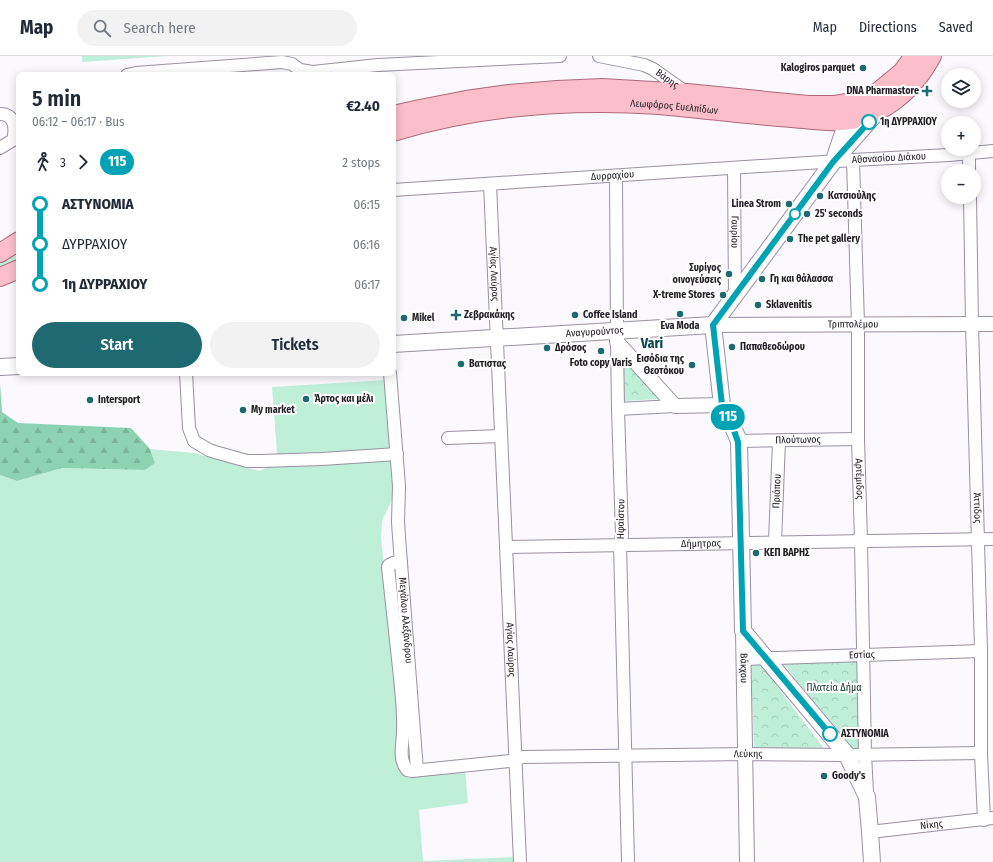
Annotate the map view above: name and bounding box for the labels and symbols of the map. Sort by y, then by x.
place label: Kalogiros parquet [781,62,855,74]
marker: Kalogiros parquet [858,63,868,73]
street label: Βάρης [653,67,682,92]
place label: DNA Pharmastore [846,85,919,97]
marker: DNA Pharmastore [922,86,932,96]
street label: Λεωφόρος Ευελπίδων [630,98,719,117]
marker: 1η ΔΥΡΡΑΧΙΟΥ [861,114,877,130]
place label: 1η ΔΥΡΡΑΧΙΟΥ [880,116,938,128]
street label: Αθανασίου Διάκου [852,150,926,166]
street label: Δυρραχίου [590,168,635,183]
place label: Κατσιούλης [828,189,877,202]
marker: Κατσιούλης [815,191,825,201]
place label: Linea Strom [731,198,781,210]
marker: Linea Strom [784,199,794,209]
unlabelled marker [789,208,801,220]
place label: 25' seconds [814,208,863,220]
marker: 25' seconds [802,209,812,219]
street label: Γαυρίου [728,216,742,248]
place label: The pet gallery [798,233,860,245]
marker: The pet gallery [785,234,795,244]
street label: Αγίας Λαύρας [487,246,502,302]
place label: Συρίγος οινογεύσεις [673,261,722,286]
marker: Συρίγος οινογεύσεις [724,269,734,279]
place label: Γη και θάλασσα [770,272,834,285]
marker: Γη και θάλασσα [757,274,767,284]
place label: X-treme Stores [652,289,716,301]
marker: X-treme Stores [718,290,728,300]
place label: Sklavenitis [766,299,812,311]
marker: Sklavenitis [753,300,763,310]
place label: Ζεβρακάκης [464,308,515,321]
place label: Coffee Island [583,309,638,321]
marker: Eva Moda [675,309,685,319]
marker: Ζεβρακάκης [451,310,461,320]
marker: Coffee Island [570,310,580,320]
place label: Mikel [412,312,435,324]
marker: Mikel [399,313,409,323]
street label: Τριπτολέμου [828,317,878,331]
place label: Eva Moda [660,320,700,332]
street label: Αναγυρούντος [565,324,625,340]
district label: Vari [640,335,664,352]
place label: Παπαθεοδώρου [740,340,805,353]
place label: Δρόσος [554,341,587,354]
marker: Παπαθεοδώρου [727,342,737,352]
marker: Δρόσος [542,343,552,353]
marker: Foto copy Varis [596,346,606,356]
place label: Εισόδια της Θεοτόκου [637,352,685,377]
place label: Foto copy Varis [570,357,633,369]
place label: Βατιστας [469,358,507,370]
marker: Βατιστας [456,359,466,369]
marker: Εισόδια της Θεοτόκου [687,360,697,370]
place label: Άρτος και μέλι [314,392,374,405]
place label: Intersport [98,394,141,406]
marker: Άρτος και μέλι [301,394,311,404]
marker: Intersport [85,395,95,405]
place label: My market [251,404,295,416]
line badge: 115 [705,404,751,430]
marker: My market [238,405,248,415]
street label: Πλούτωνος [775,433,822,446]
street label: Αρτέμιδος [853,458,866,500]
street label: Πριάπου [770,473,784,509]
street label: Άττιδος [971,492,984,524]
street label: Ηφαίστου [614,499,627,539]
street label: Δήμητρας [681,537,722,550]
place label: ΚΕΠ ΒΑΡΗΣ [764,547,810,559]
marker: ΚΕΠ ΒΑΡΗΣ [751,548,761,558]
street label: Μεγάλου Αλεξάνδρου [396,577,415,664]
street label: Αγίας Λαύρας [503,622,518,678]
street label: Εστίας [849,648,876,661]
street label: Βάκχου [737,653,751,683]
park label: Πλατεία Δήμα [806,681,862,694]
marker: ΑΣΤΥΝΟΜΙΑ [822,726,838,742]
place label: ΑΣΤΥΝΟΜΙΑ [840,728,889,740]
street label: Λεύκης [734,747,763,760]
place label: Goody's [832,770,866,782]
marker: Goody's [819,771,829,781]
street label: Νίκης [920,818,944,832]

